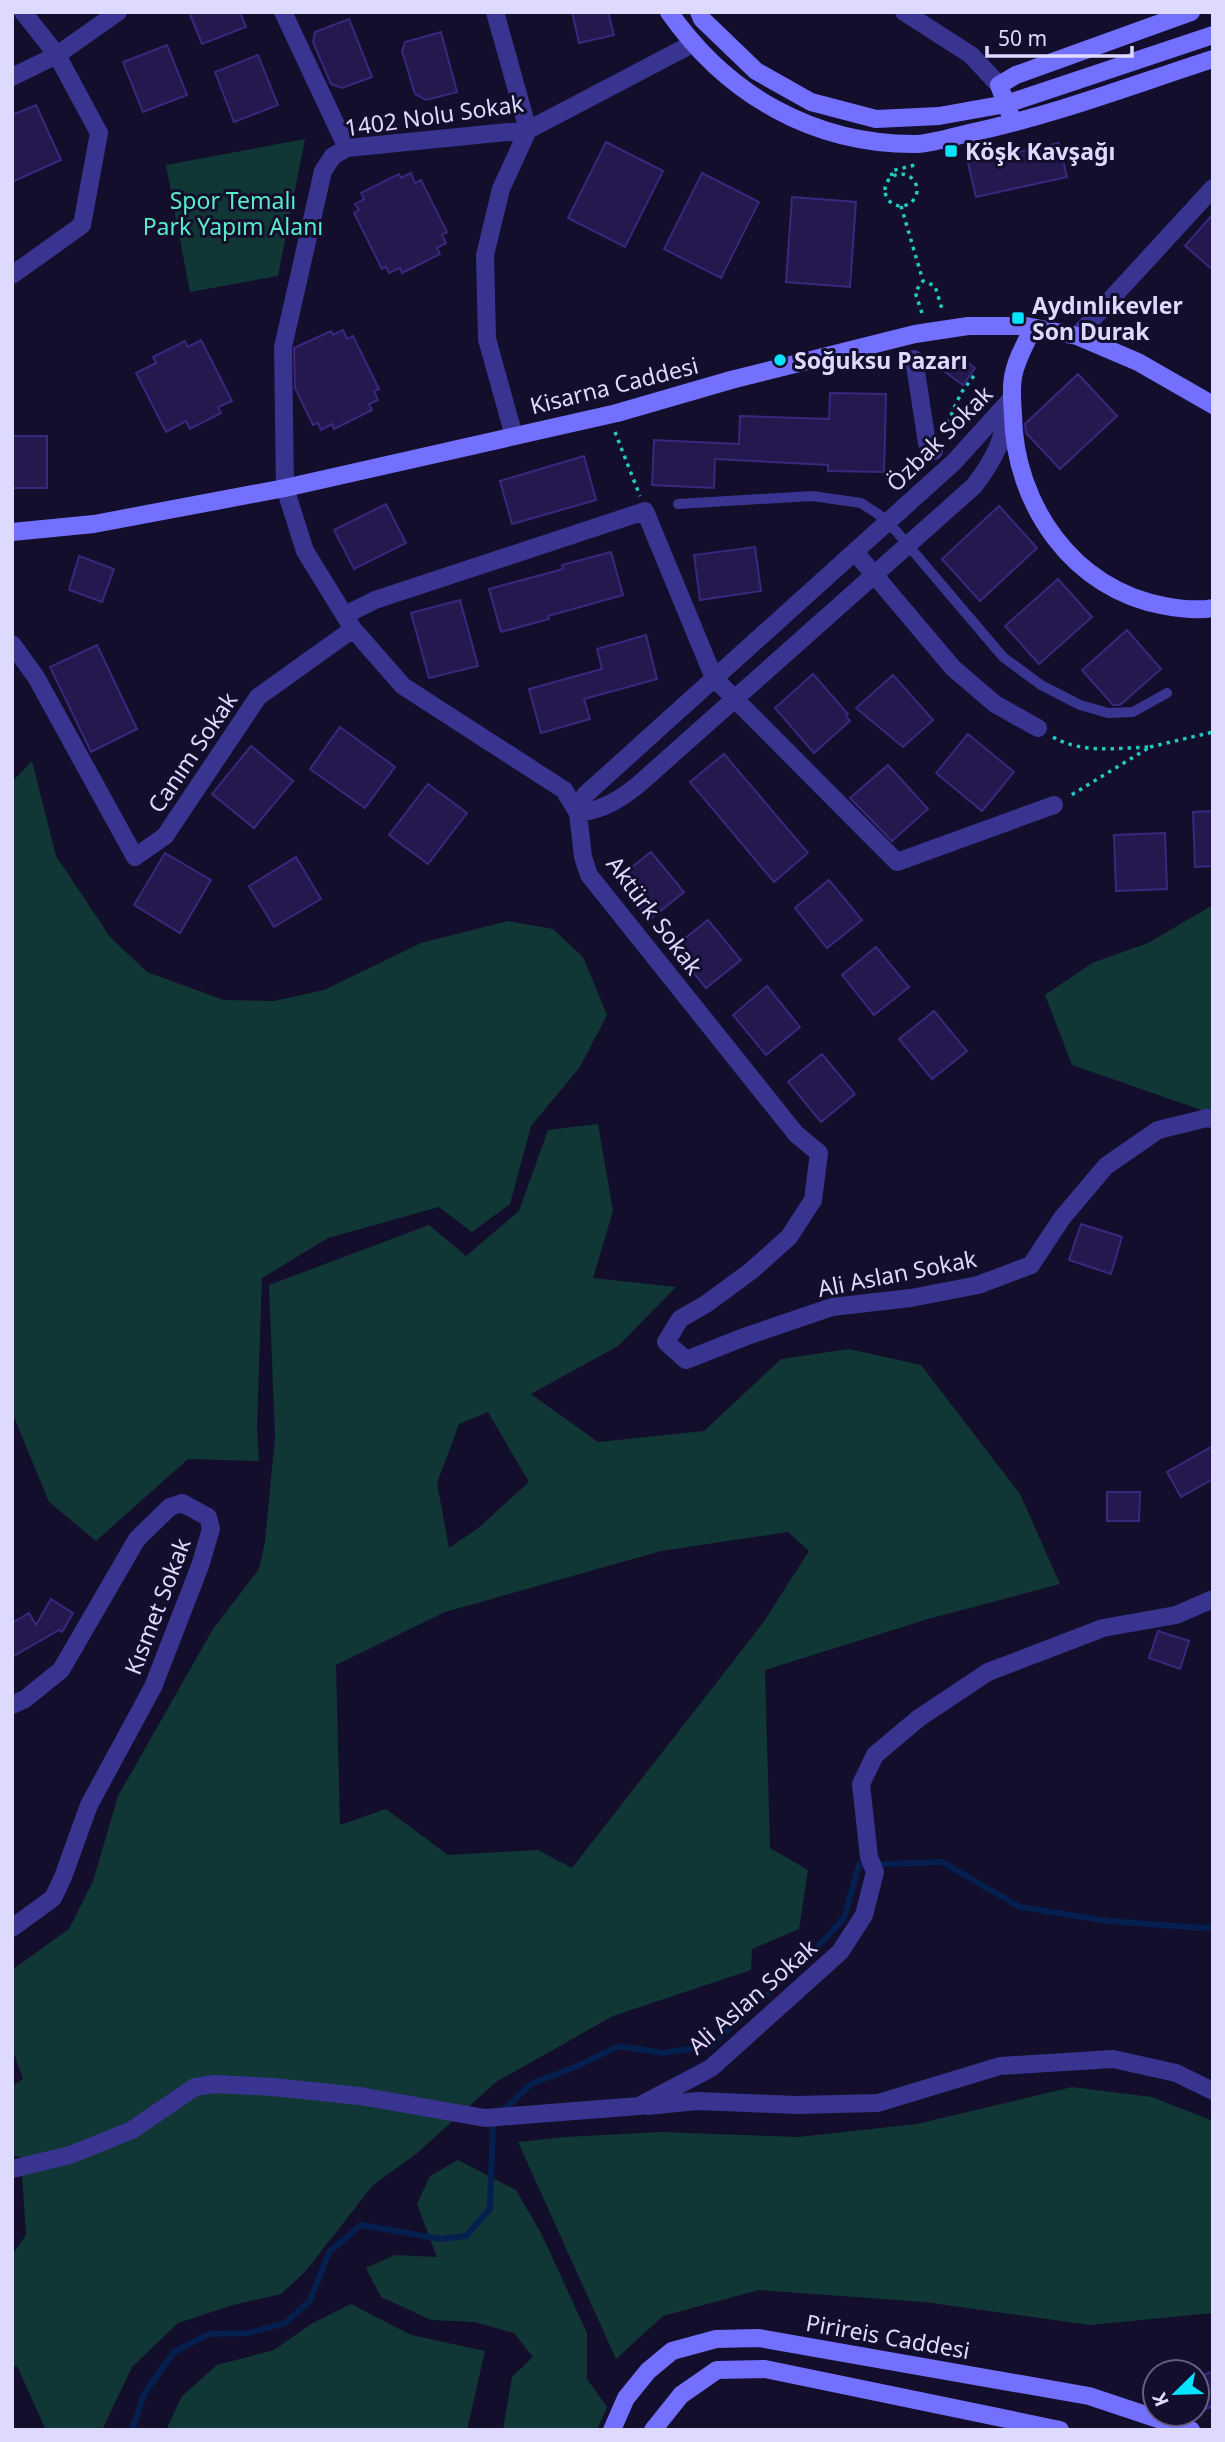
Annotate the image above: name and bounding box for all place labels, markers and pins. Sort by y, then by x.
place label: Köşk Kavşağı [965,135,1115,167]
marker: Köşk Kavşağı [943,143,959,159]
place label: Aydınlıkevler Son Durak [1032,289,1183,347]
marker: Aydınlıkevler Son Durak [1010,310,1026,326]
place label: Soğuksu Pazarı [794,344,968,376]
marker: Soğuksu Pazarı [772,352,788,368]

